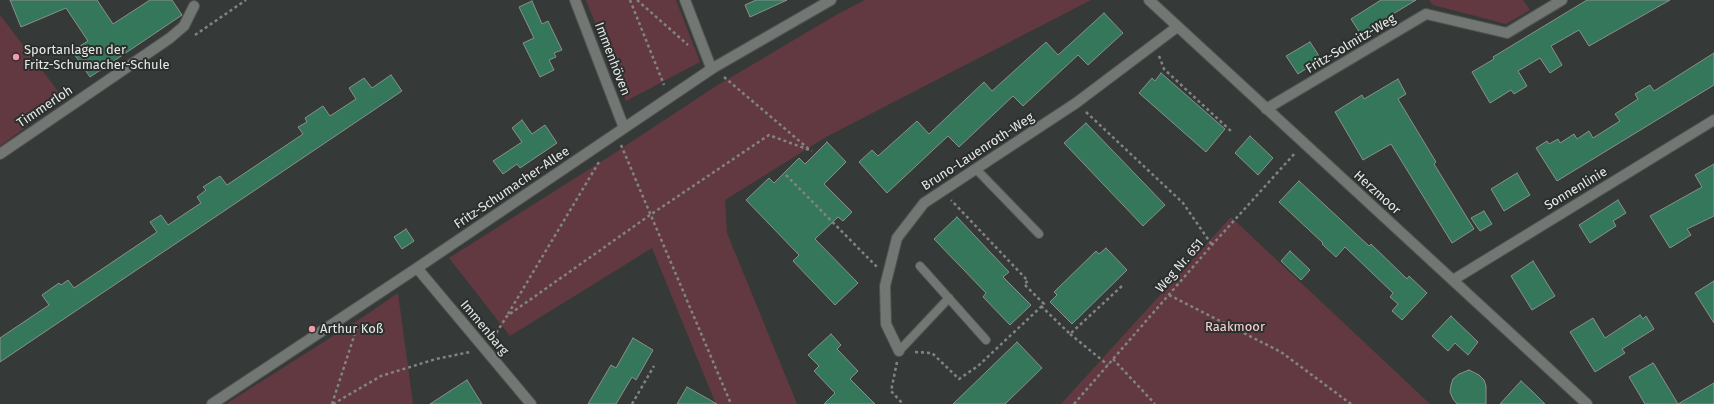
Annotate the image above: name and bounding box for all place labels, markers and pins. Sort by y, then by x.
place label: Sportanlagen der Fritz-Schumacher-Schule [24,42,169,73]
marker: Sportanlagen der Fritz-Schumacher-Schule [11,52,21,62]
place label: Arthur Koß [320,321,384,337]
marker: Arthur Koß [307,324,317,334]

